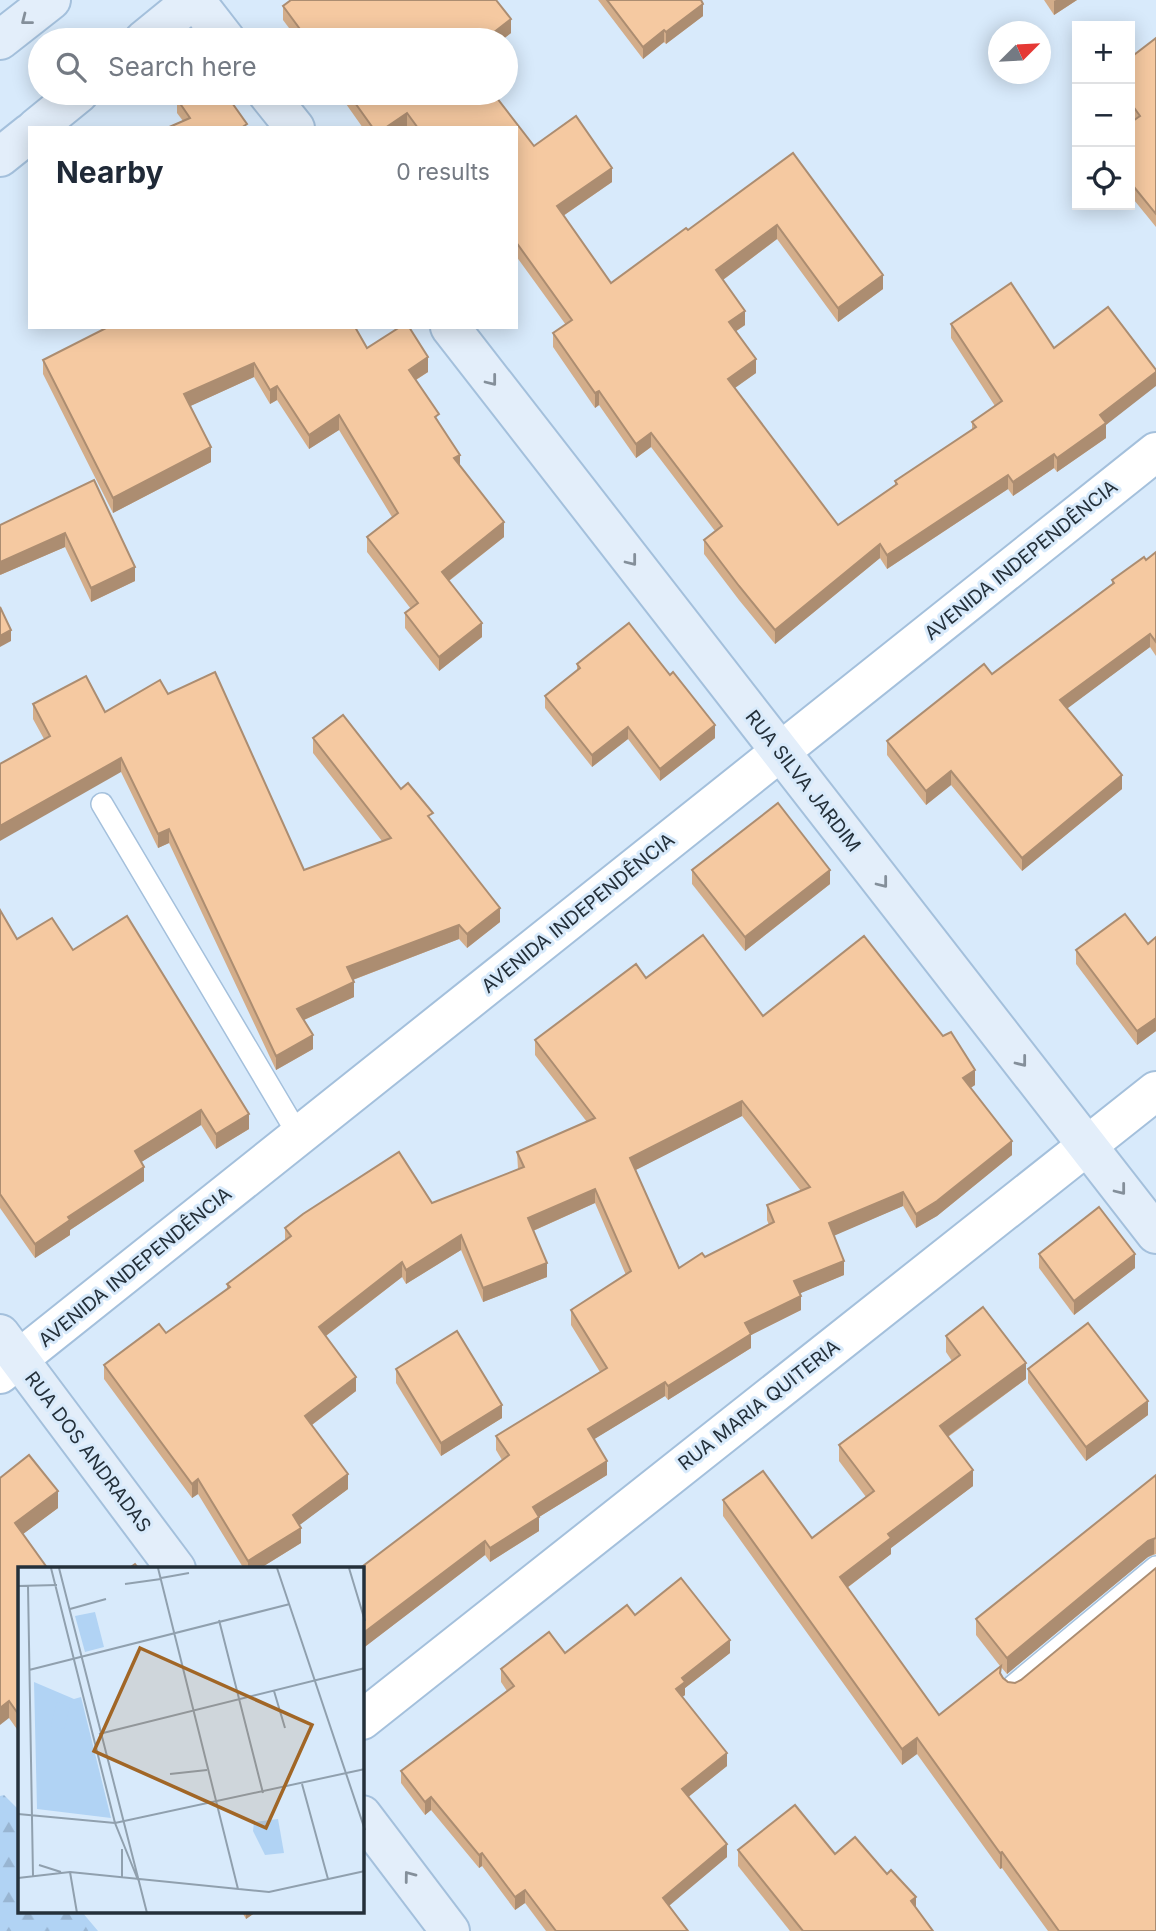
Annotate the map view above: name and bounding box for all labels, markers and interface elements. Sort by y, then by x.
one-way arrow [21,12,33,25]
north arrow [988,21,1051,84]
map controls [1072,21,1135,210]
button: + [1072,21,1135,84]
search box [28,28,518,105]
icon: search [52,48,90,86]
text: Search here [108,51,257,82]
button: − [1072,84,1135,147]
button: locate [1072,147,1135,210]
text: Nearby [56,154,164,190]
text: 0 results [396,158,490,186]
one-way arrow [484,373,496,386]
street label: AVENIDA INDEPENDÊNCIA [920,475,1122,645]
one-way arrow [623,553,636,565]
street label: RUA SILVA JARDIM [741,706,865,856]
street label: AVENIDA INDEPENDÊNCIA [477,828,679,998]
one-way arrow [874,875,887,887]
one-way arrow [1014,1055,1027,1067]
street label: AVENIDA INDEPENDÊNCIA [34,1182,236,1352]
one-way arrow [1113,1182,1126,1195]
street label: RUA MARIA QUITERIA [674,1335,844,1475]
street label: RUA DOS ANDRADAS [20,1367,156,1537]
inset map [18,1567,364,1913]
one-way arrow [404,1872,417,1884]

